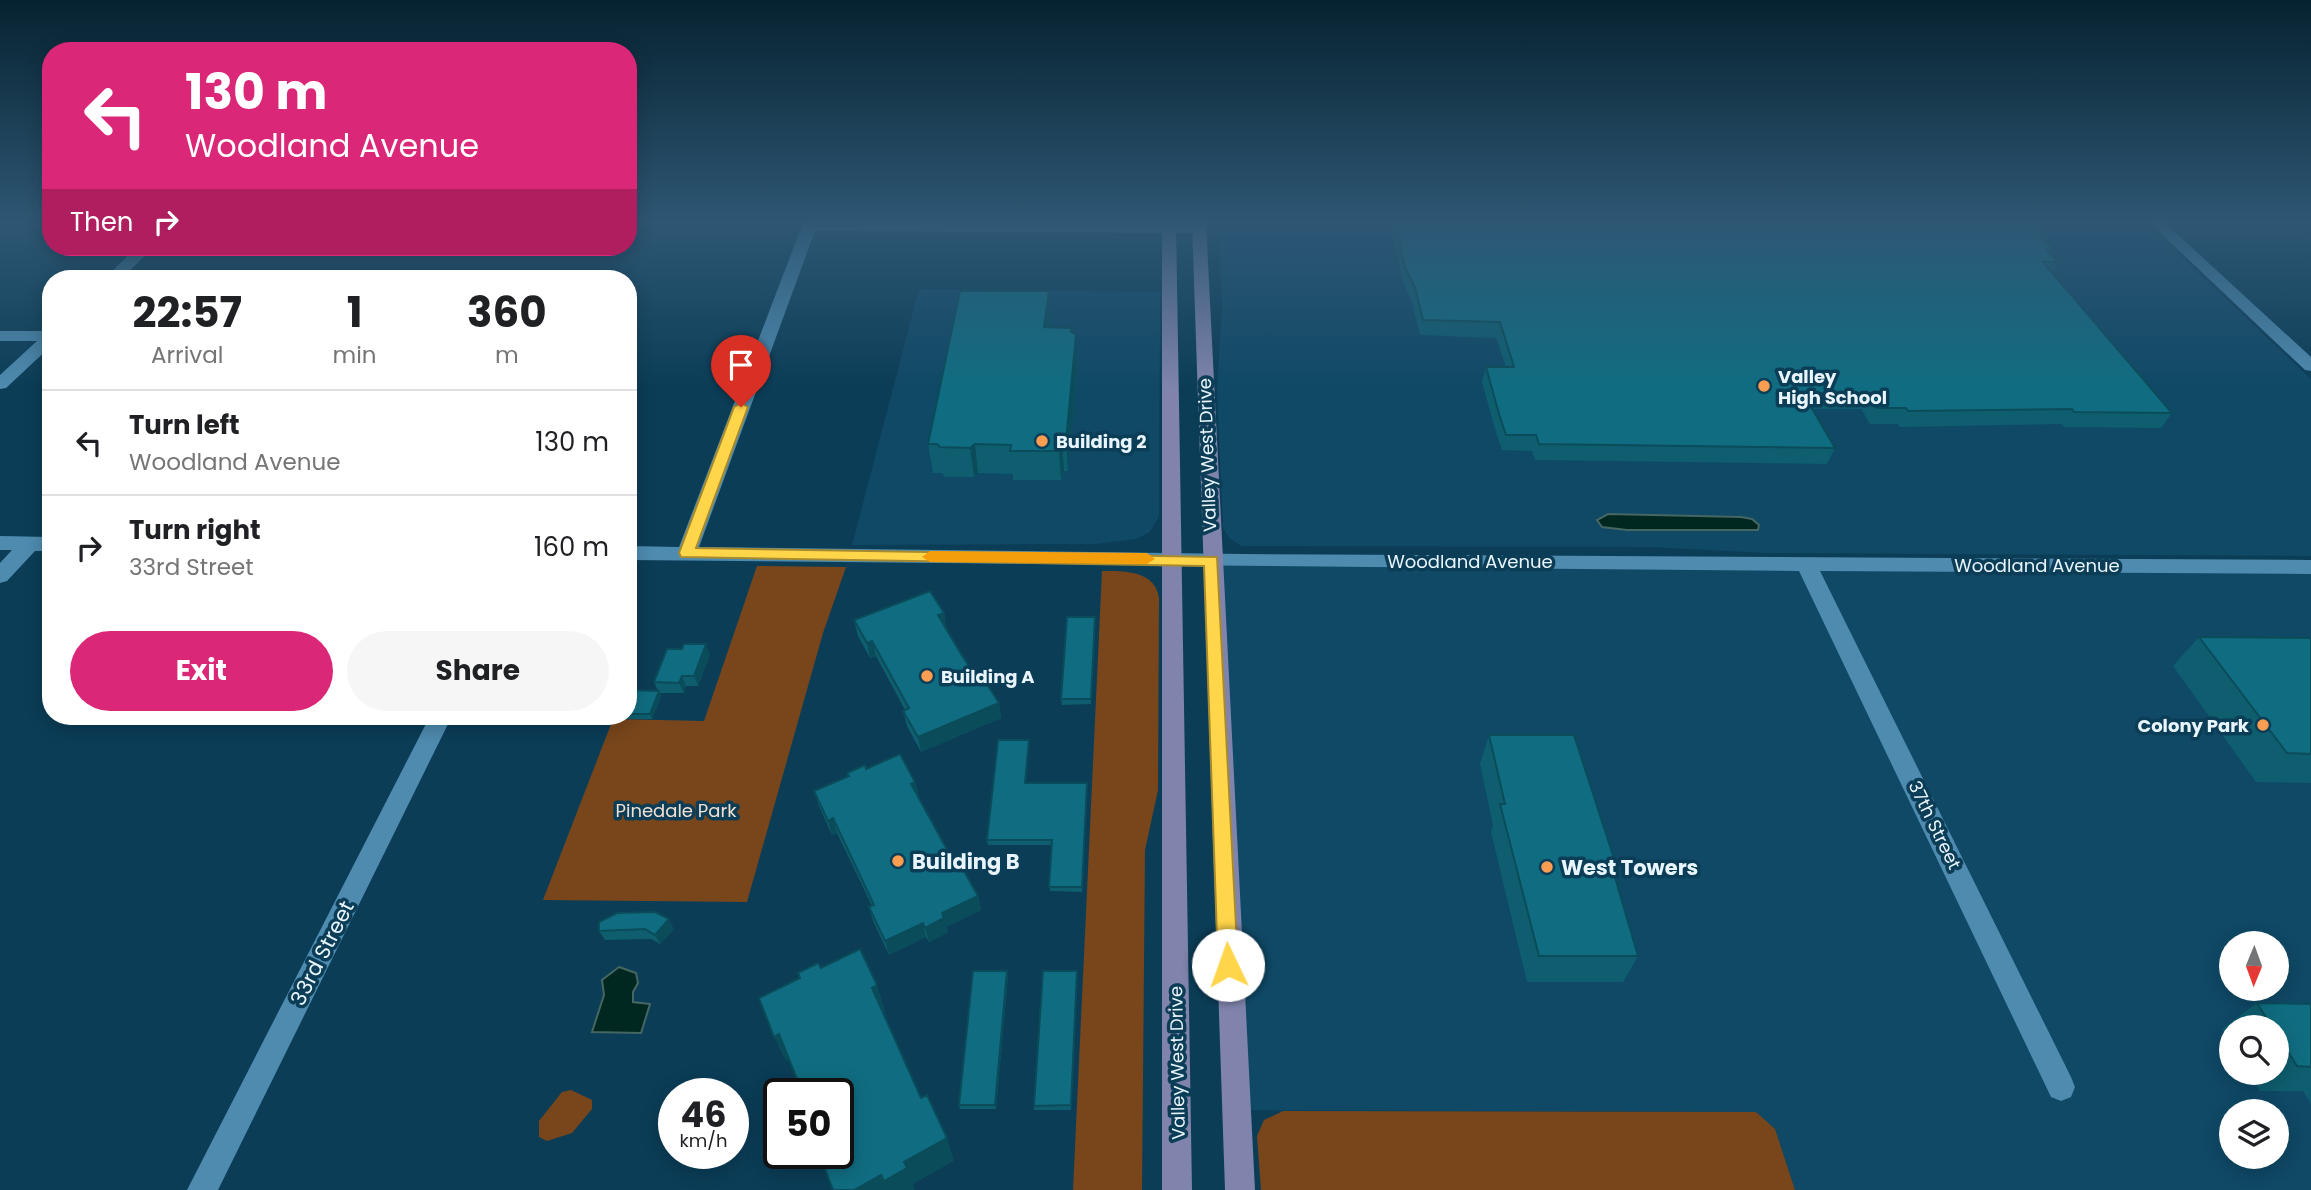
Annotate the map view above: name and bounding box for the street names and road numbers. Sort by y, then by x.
street label: Valley West Drive [1192,378,1222,532]
street label: Woodland Avenue [1387,549,1553,574]
street label: Woodland Avenue [1954,553,2120,578]
street label: 37th Street [1903,776,1967,874]
street label: 33rd Street [283,896,361,1010]
street label: Valley West Drive [1163,986,1191,1140]

